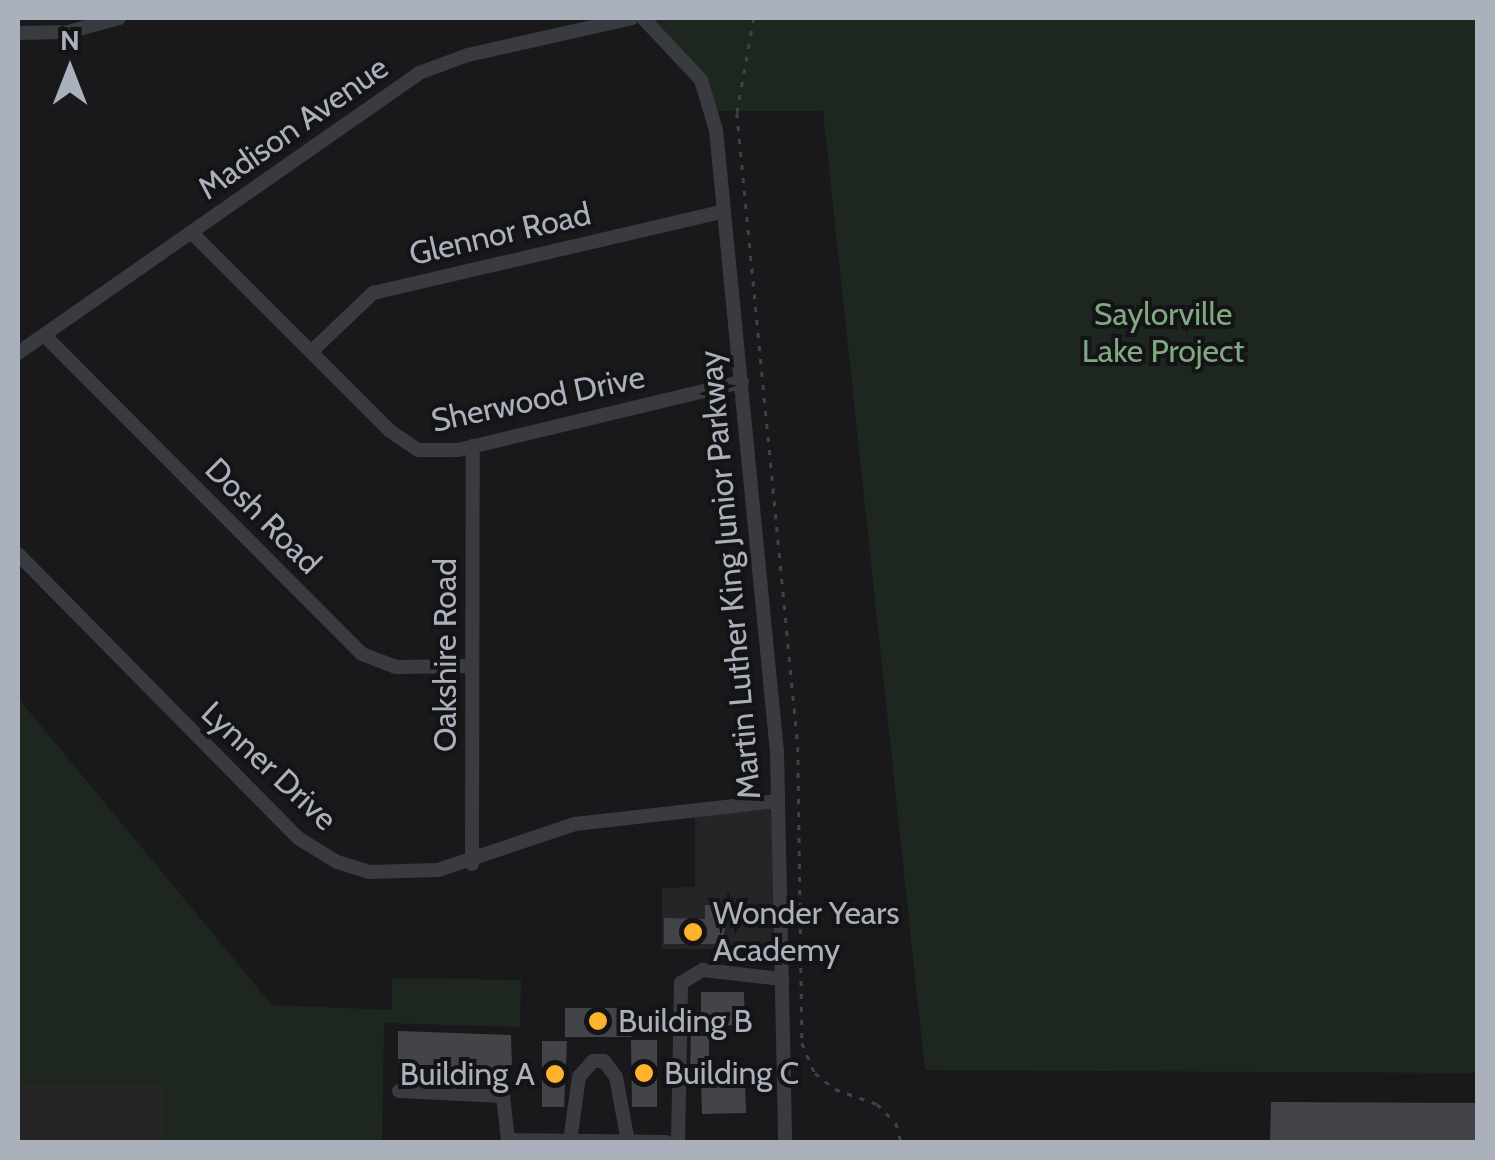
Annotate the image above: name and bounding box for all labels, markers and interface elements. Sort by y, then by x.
north arrow [20,20,120,120]
text: N [60,23,80,57]
street label: Madison Avenue [191,48,395,208]
street label: Glennor Road [405,194,595,274]
park label: Saylorville Lake Project [1082,296,1244,371]
street label: Martin Luther King Junior Parkway [691,349,769,801]
street label: Sherwood Drive [428,358,648,440]
street label: Dosh Road [197,450,329,582]
street label: Oakshire Road [426,558,464,752]
street label: Lynner Drive [193,694,345,838]
place label: Wonder Years Academy [713,895,899,970]
marker: Wonder Years Academy [682,921,704,943]
place label: Building B [618,1002,753,1040]
marker: Building B [587,1010,609,1032]
place label: Building C [664,1054,799,1092]
place label: Building A [400,1055,535,1093]
marker: Building C [633,1062,655,1084]
marker: Building A [544,1063,566,1085]

